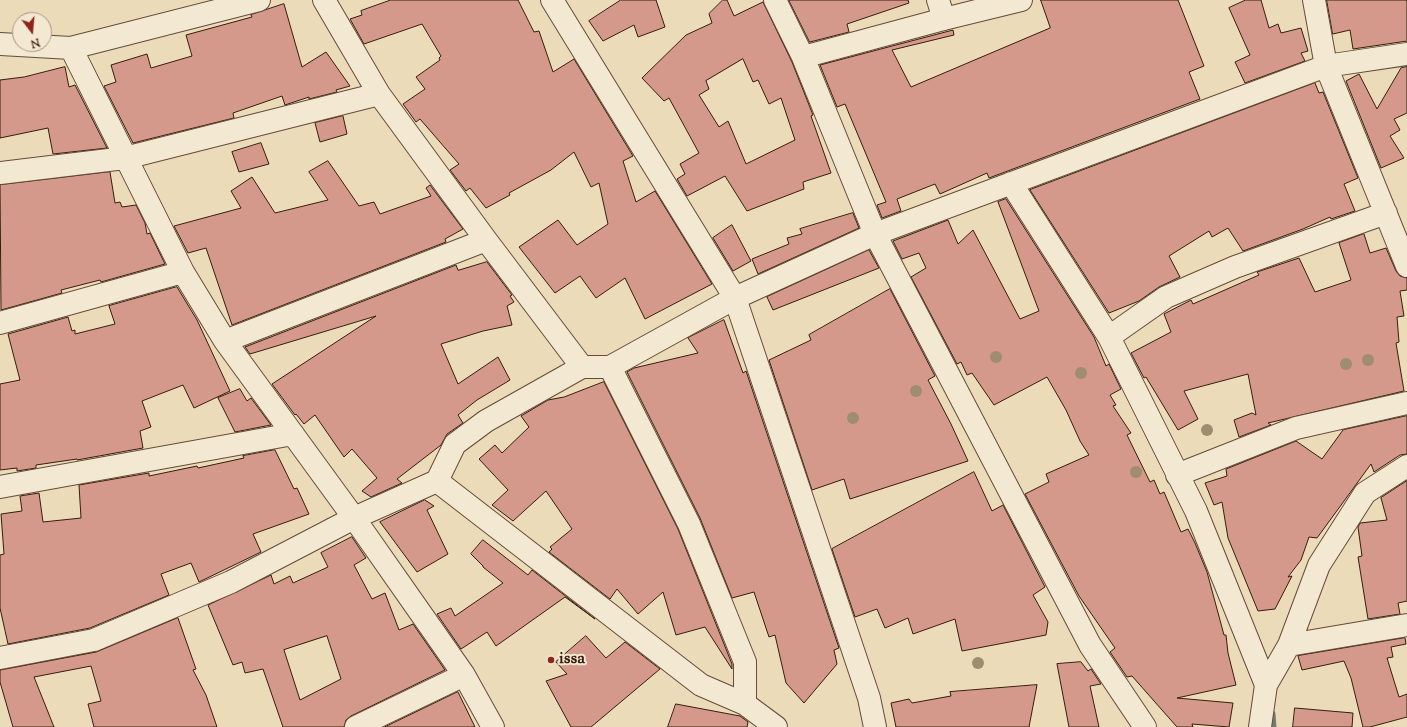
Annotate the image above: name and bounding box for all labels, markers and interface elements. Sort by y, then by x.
north arrow [12,12,52,52]
text: N [29,34,41,51]
place label: issa [559,650,585,670]
marker: issa [546,655,556,665]

